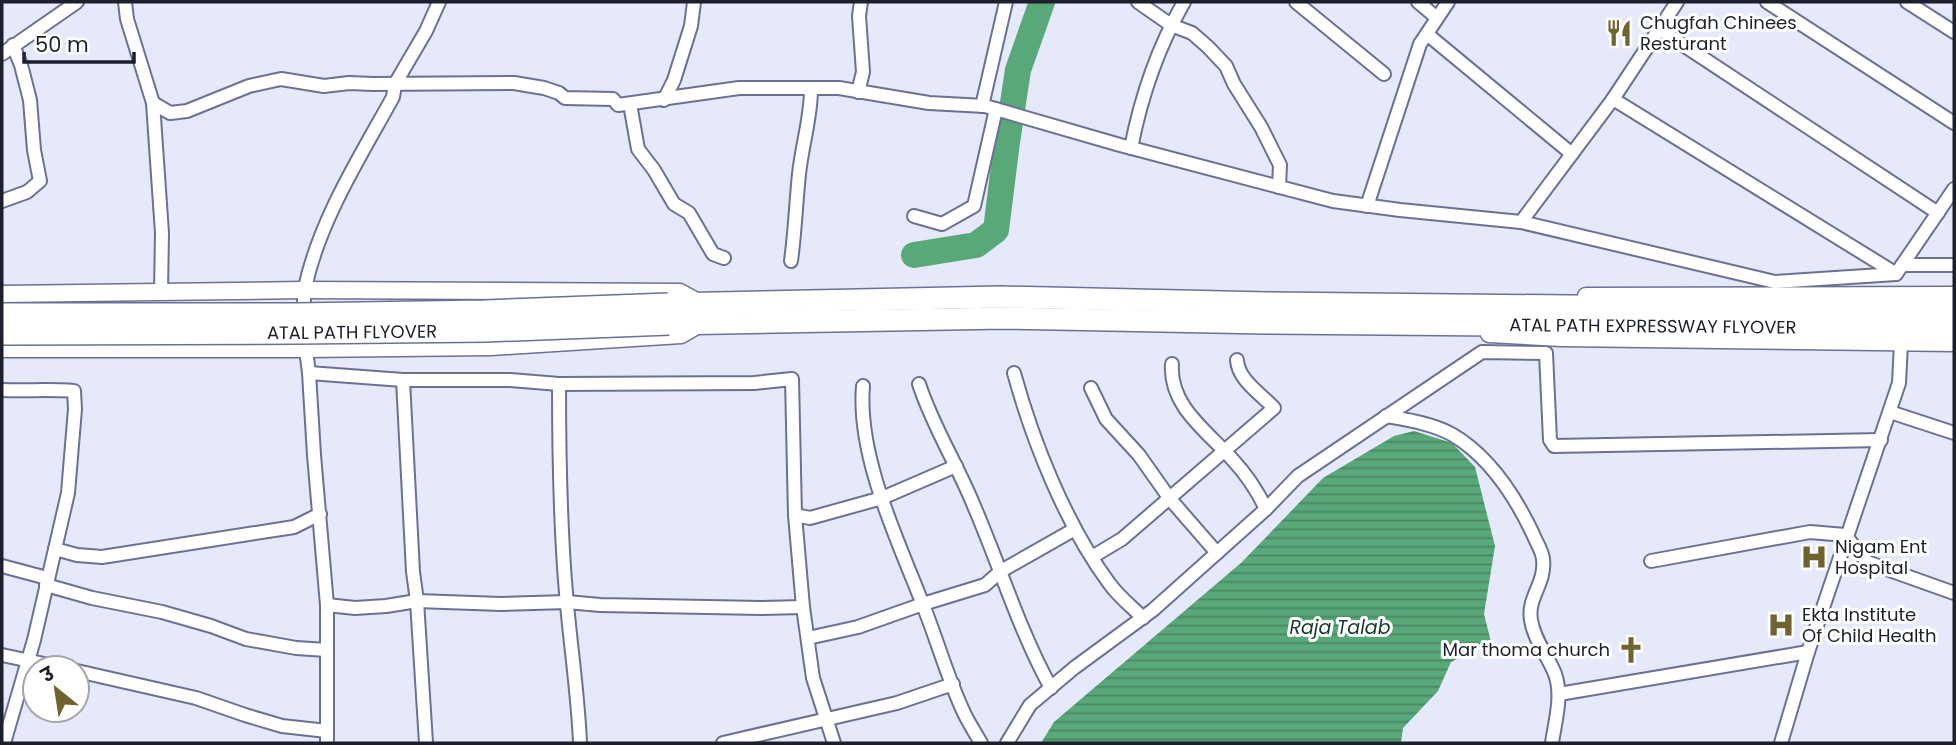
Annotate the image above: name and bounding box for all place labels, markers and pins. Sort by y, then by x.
place label: Chugfah Chinees Resturant [1640,10,1797,56]
restaurant icon: Chugfah Chinees Resturant [1604,18,1634,48]
place label: Nigam Ent Hospital [1835,534,1927,580]
hospital icon: Nigam Ent Hospital [1799,542,1829,572]
place label: Ekta Institute Of Child Health [1802,602,1936,648]
hospital icon: Ekta Institute Of Child Health [1766,610,1796,640]
church icon: Mar thoma church [1616,635,1646,665]
place label: Mar thoma church [1443,637,1610,662]

